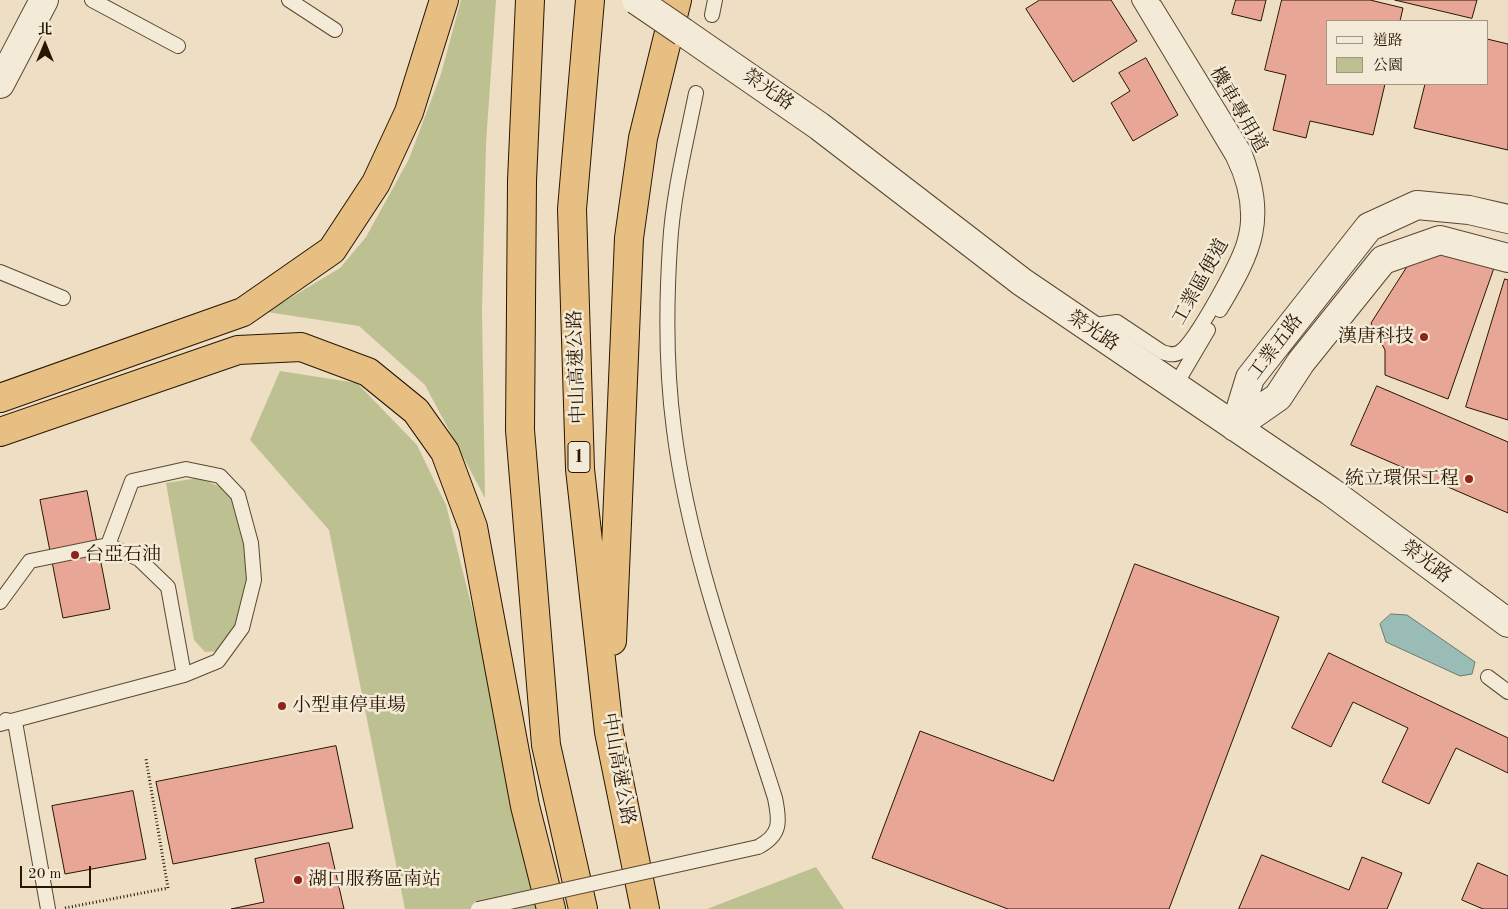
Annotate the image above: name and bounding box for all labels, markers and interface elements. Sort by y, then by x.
north arrow [20,20,70,70]
legend [1326,20,1488,85]
text: 北 [38,23,52,37]
text: 道路 [1373,34,1403,49]
text: 公園 [1373,59,1403,74]
street label: 機車專用道 [1204,63,1272,157]
street label: 榮光路 [738,64,798,116]
street label: 工業區便道 [1168,235,1234,329]
street label: 榮光路 [1063,306,1123,356]
street label: 中山高速公路 [564,310,590,424]
street label: 工業五路 [1244,310,1308,384]
place label: 漢唐科技 [1338,326,1414,348]
marker: 漢唐科技 [1418,331,1430,343]
road number: 1 [568,442,590,472]
place label: 統立環保工程 [1345,468,1459,490]
marker: 統立環保工程 [1463,473,1475,485]
street label: 榮光路 [1396,536,1456,588]
place label: 台亞石油 [85,544,161,566]
marker: 台亞石油 [69,549,81,561]
place label: 小型車停車場 [292,695,406,717]
marker: 小型車停車場 [276,700,288,712]
street label: 中山高速公路 [597,711,639,827]
scale bar [22,856,94,888]
text: 20 m [28,867,62,882]
place label: 湖口服務區南站 [308,869,441,891]
marker: 湖口服務區南站 [292,874,304,886]

